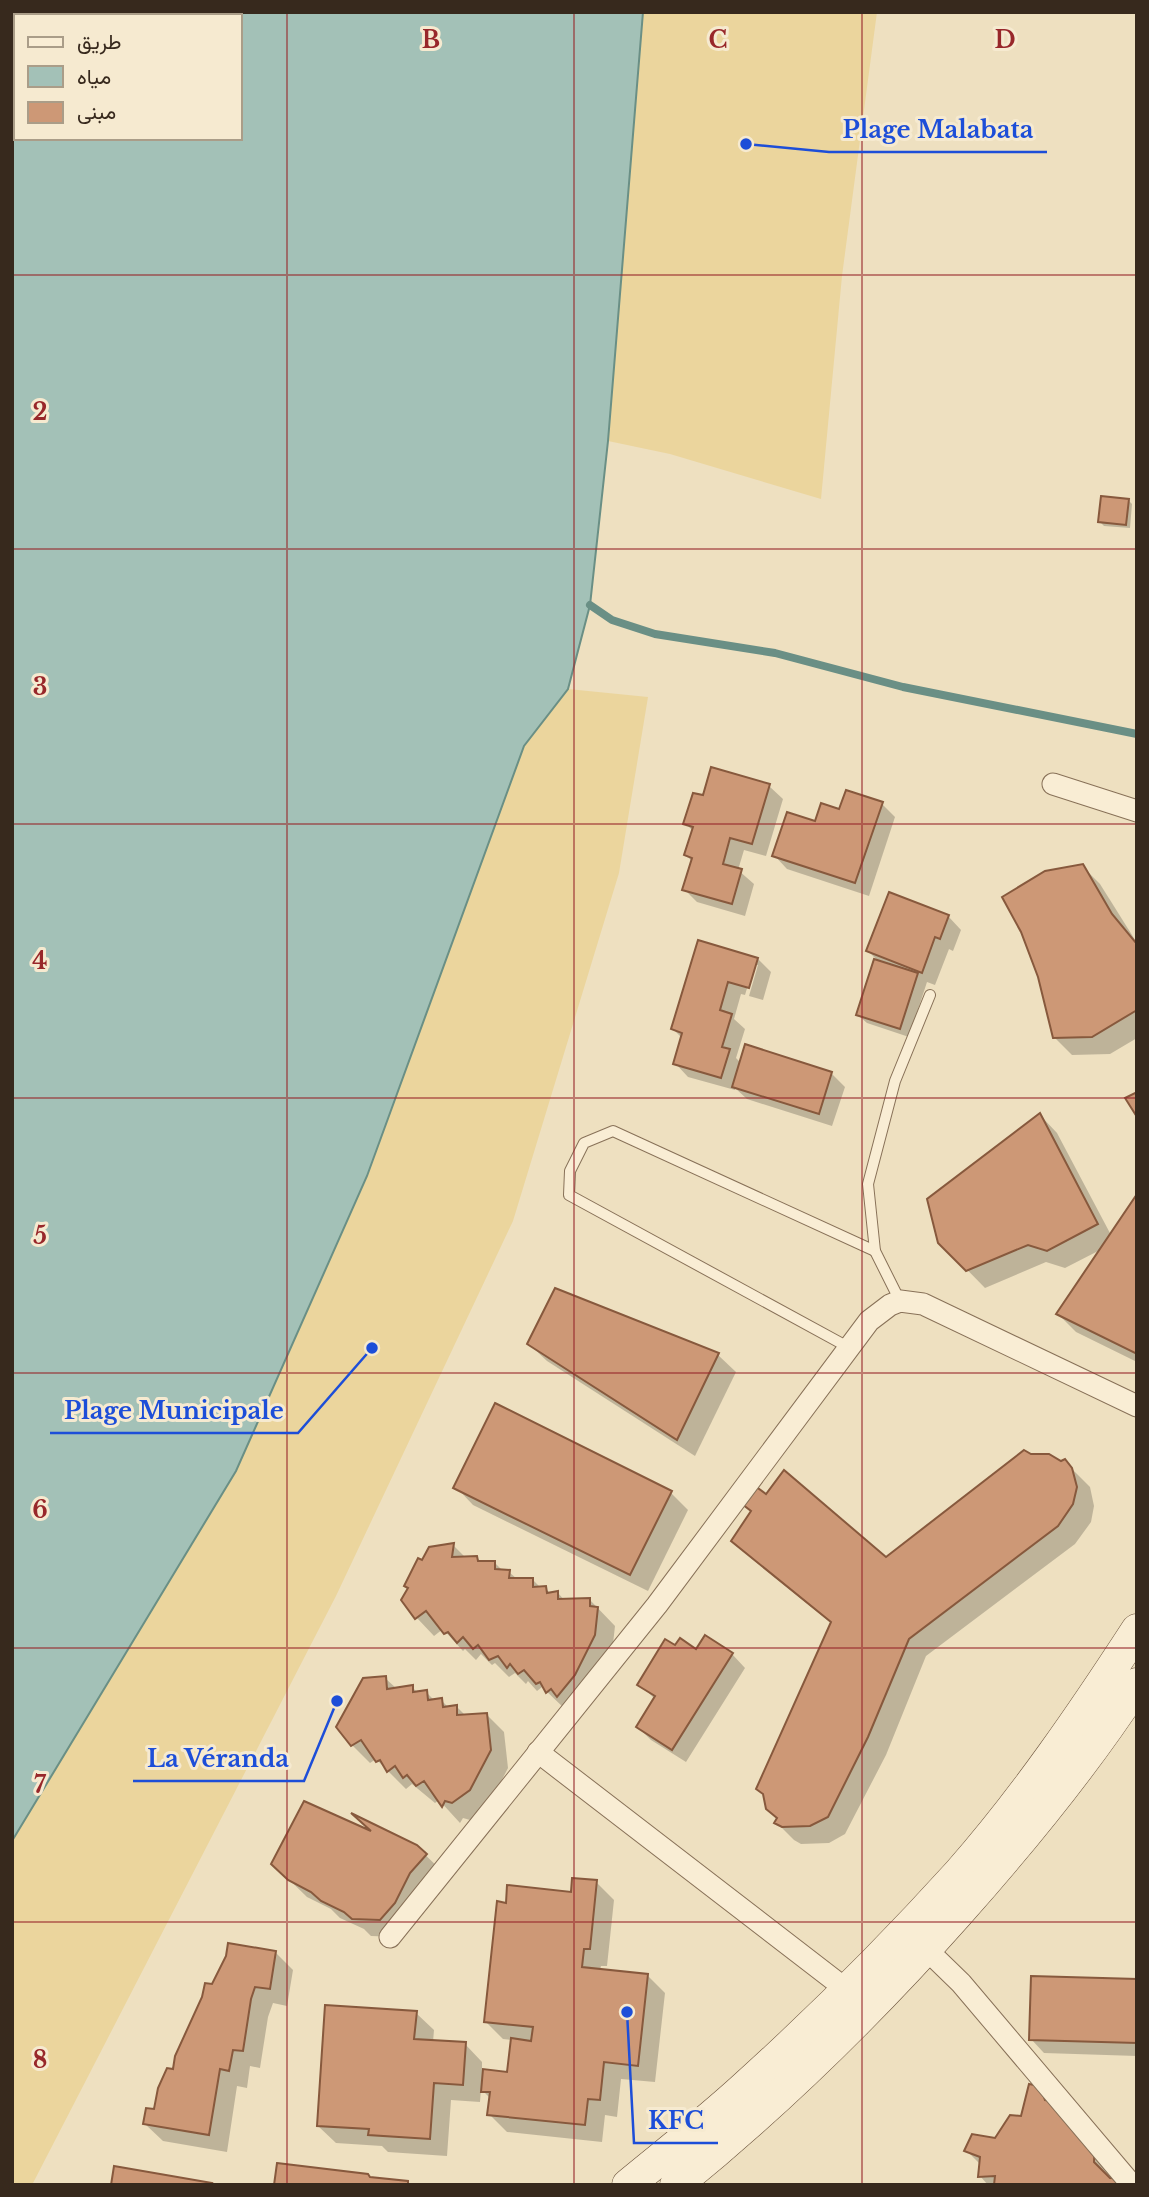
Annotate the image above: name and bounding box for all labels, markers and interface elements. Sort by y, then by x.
legend [14,14,242,140]
text: B [422,26,440,54]
text: C [709,26,727,54]
text: D [994,26,1016,54]
text: طريق [77,29,122,55]
text: مياه [77,64,111,90]
text: مبنى [77,99,116,125]
callout: Plage Malabata [829,107,1047,152]
text: Plage Malabata [843,115,1034,144]
text: 2 [33,398,47,426]
text: 3 [33,673,47,701]
text: 4 [32,947,48,975]
text: 5 [33,1222,47,1250]
callout: Plage Municipale [50,1388,298,1433]
text: Plage Municipale [64,1396,284,1425]
text: 6 [32,1496,48,1524]
callout: La Véranda [133,1736,304,1781]
text: La Véranda [147,1744,289,1773]
text: 7 [34,1771,47,1799]
text: 8 [33,2046,47,2074]
callout: KFC [634,2098,718,2143]
text: KFC [648,2106,704,2135]

